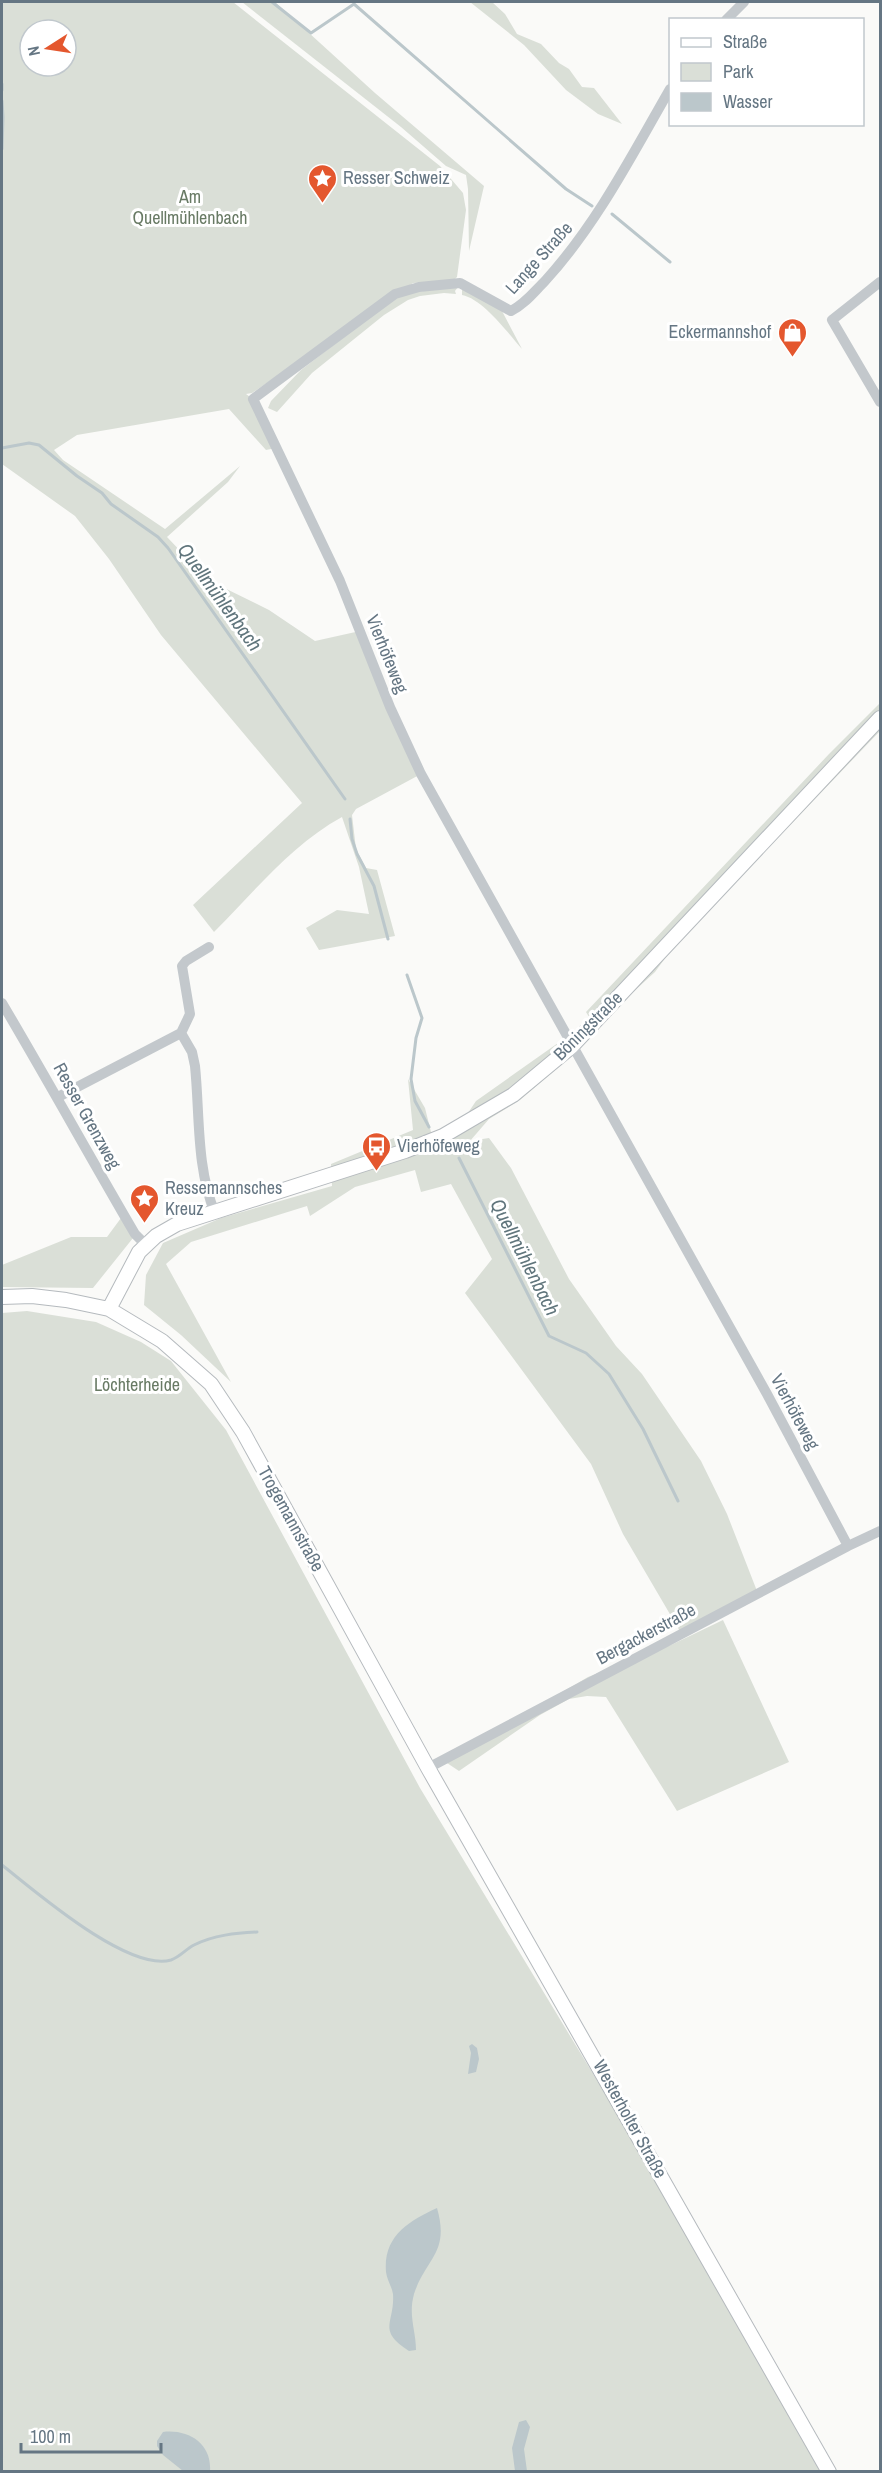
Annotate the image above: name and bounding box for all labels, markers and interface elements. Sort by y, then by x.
north arrow [18,18,78,78]
legend [669,18,864,126]
text: Straße [723,29,767,54]
text: N [22,44,45,58]
text: Park [723,59,754,84]
text: Wasser [723,89,773,114]
place icon: Resser Schweiz [306,162,338,204]
place label: Resser Schweiz [343,165,450,190]
park label: Am Quellmühlenbach [133,184,247,230]
street label: Lange Straße [499,216,578,299]
shop icon: Eckermannshof [776,316,808,358]
place label: Eckermannshof [668,319,772,344]
water label: Quellmühlenbach [172,537,269,656]
street label: Vierhöfeweg [360,611,415,698]
street label: Böningstraße [547,985,628,1066]
street label: Resser Grenzweg [48,1058,127,1174]
bus stop icon: Vierhöfeweg [360,1130,392,1172]
place label: Vierhöfeweg [397,1133,480,1158]
place label: Ressemannsches Kreuz [165,1175,282,1221]
place icon: Ressemannsches Kreuz [128,1182,160,1224]
water label: Quellmühlenbach [484,1194,566,1320]
street label: Vierhöfeweg [765,1369,826,1455]
park label: Löchterheide [94,1372,180,1397]
street label: Trogemannstraße [252,1462,331,1576]
street label: Bergackerstraße [592,1597,700,1670]
street label: Westerholter Straße [588,2055,673,2182]
scale bar [21,2416,160,2454]
text: 100 m [30,2424,71,2449]

